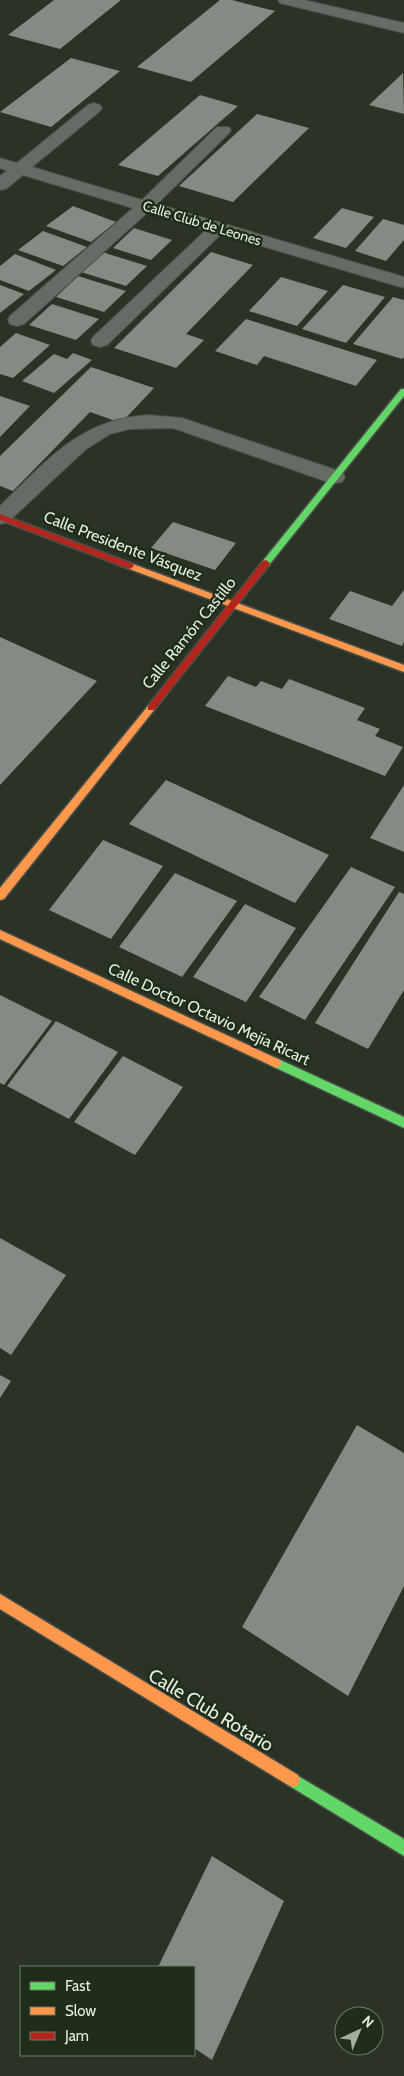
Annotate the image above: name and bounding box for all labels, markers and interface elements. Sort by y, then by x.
street label: Calle Club de Leones [141,196,264,250]
street label: Calle Presidente Vásquez [41,507,205,585]
street label: Calle Ramón Castillo [138,573,240,693]
street label: Calle Doctor Octavio Mejía Ricart [105,959,313,1069]
street label: Calle Club Rotario [144,1664,278,1756]
legend [20,1966,195,2056]
text: Fast [65,1977,90,1995]
text: Slow [65,2002,96,2020]
north arrow [334,2006,384,2056]
text: N [358,2012,378,2032]
text: Jam [64,2027,89,2045]

